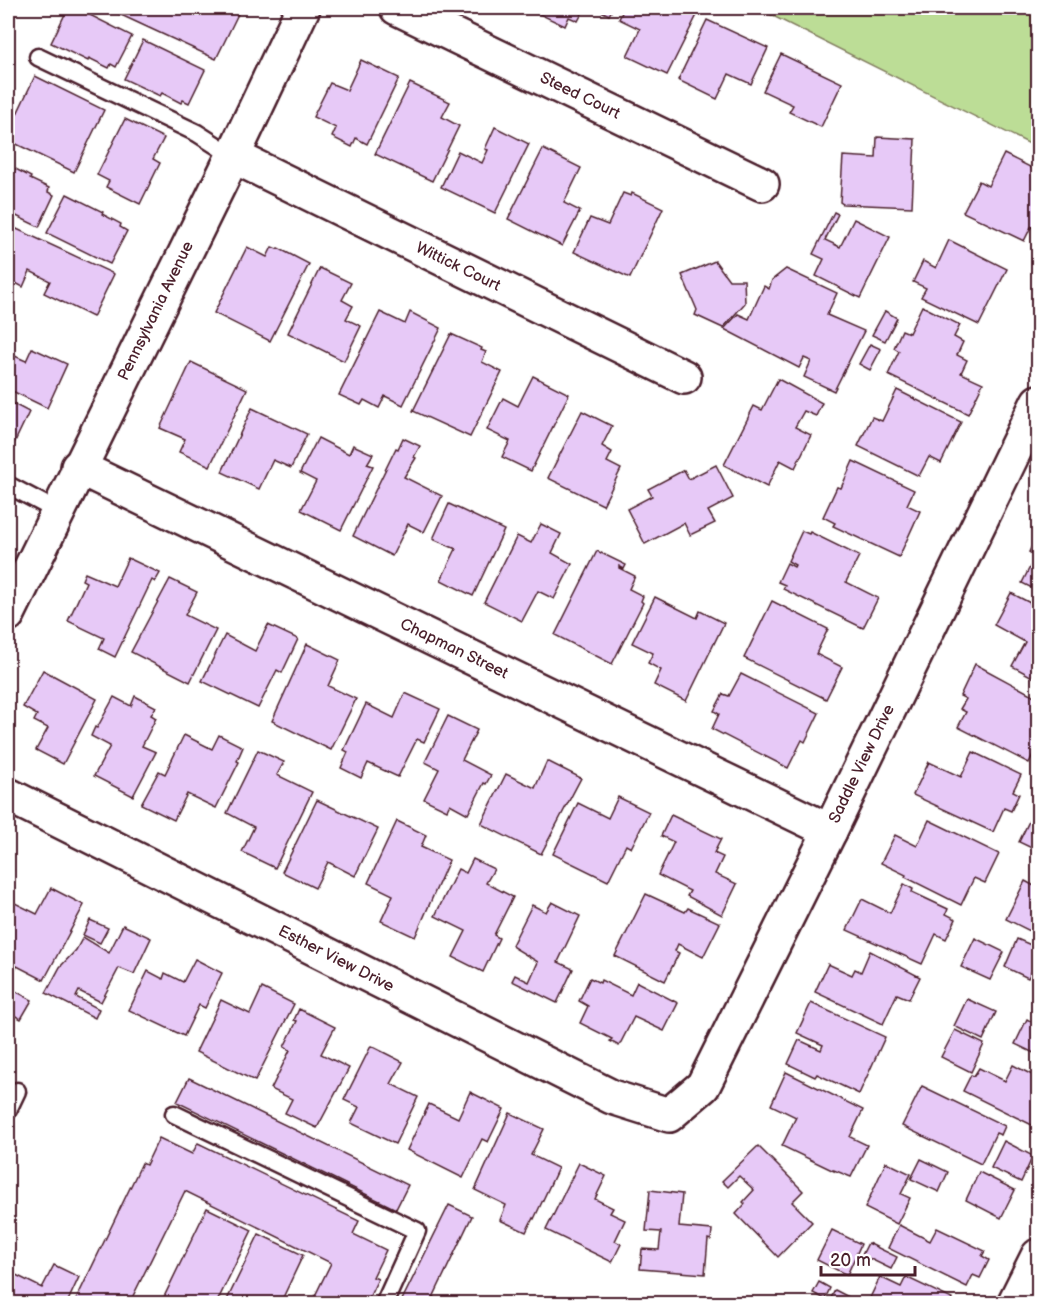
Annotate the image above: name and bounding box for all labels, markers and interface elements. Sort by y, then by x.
street label: Steed Court [537,68,623,124]
street label: Pennsylvania Avenue [114,238,198,384]
street label: Wittick Court [413,238,504,296]
street label: Chapman Street [397,615,511,683]
street label: Saddle View Drive [825,701,899,826]
street label: Esther View Drive [275,922,397,997]
scale bar [821,1239,916,1277]
text: 20 m [830,1250,871,1271]

